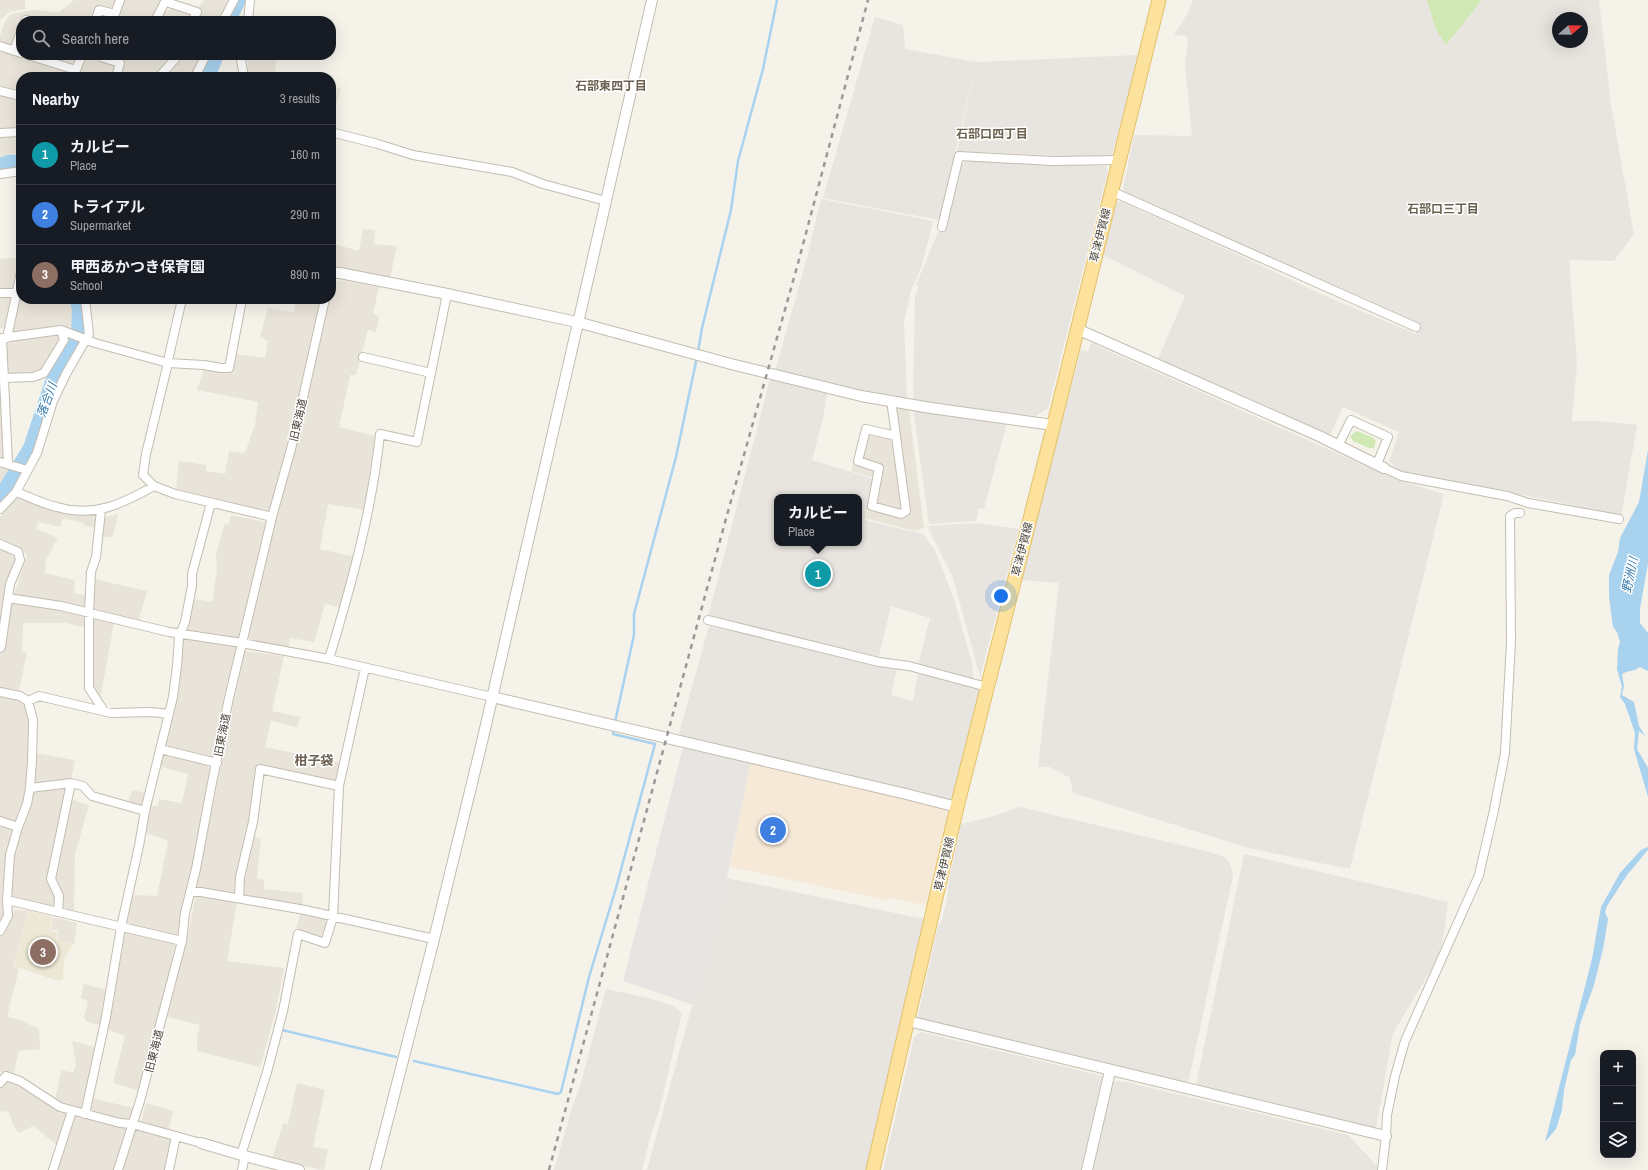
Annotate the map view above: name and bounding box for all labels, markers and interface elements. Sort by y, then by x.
north arrow [1552,12,1588,48]
search box [16,16,336,60]
icon: search [30,27,52,49]
text: Search here [62,28,129,49]
district label: 石部東四丁目 [575,78,647,94]
text: Nearby [32,87,79,110]
text: 3 results [280,90,320,107]
district label: 石部口四丁目 [956,126,1028,142]
text: カルビー [70,136,130,157]
text: 1 [42,146,48,163]
text: 160 m [290,146,320,163]
text: Place [70,157,97,174]
text: トライアル [70,196,145,217]
district label: 石部口三丁目 [1407,201,1479,217]
text: 2 [42,206,48,223]
text: 290 m [290,206,320,223]
street label: 草津伊賀線 [1087,207,1113,263]
text: Supermarket [70,217,131,234]
text: 甲西あかつき保育園 [70,256,205,277]
text: 3 [42,266,48,283]
text: 890 m [290,266,320,283]
text: School [70,277,103,294]
water label: 落合川 [33,378,61,420]
street label: 旧東海道 [286,397,310,443]
popup [774,494,862,546]
text: カルビー [788,502,848,523]
street label: 草津伊賀線 [1009,521,1035,577]
text: Place [788,523,815,540]
water label: 野洲川 [1618,554,1642,594]
pin: 1 [805,559,831,589]
your location [991,586,1011,606]
street label: 旧東海道 [211,712,233,758]
district label: 柑子袋 [294,752,334,769]
pin: 2 [760,815,786,845]
street label: 草津伊賀線 [931,836,957,892]
pin: 3 [30,937,56,967]
street label: 旧東海道 [142,1028,166,1074]
map controls [1600,1050,1636,1158]
button: + [1600,1050,1636,1086]
button: − [1600,1086,1636,1122]
button: layers [1600,1122,1636,1158]

